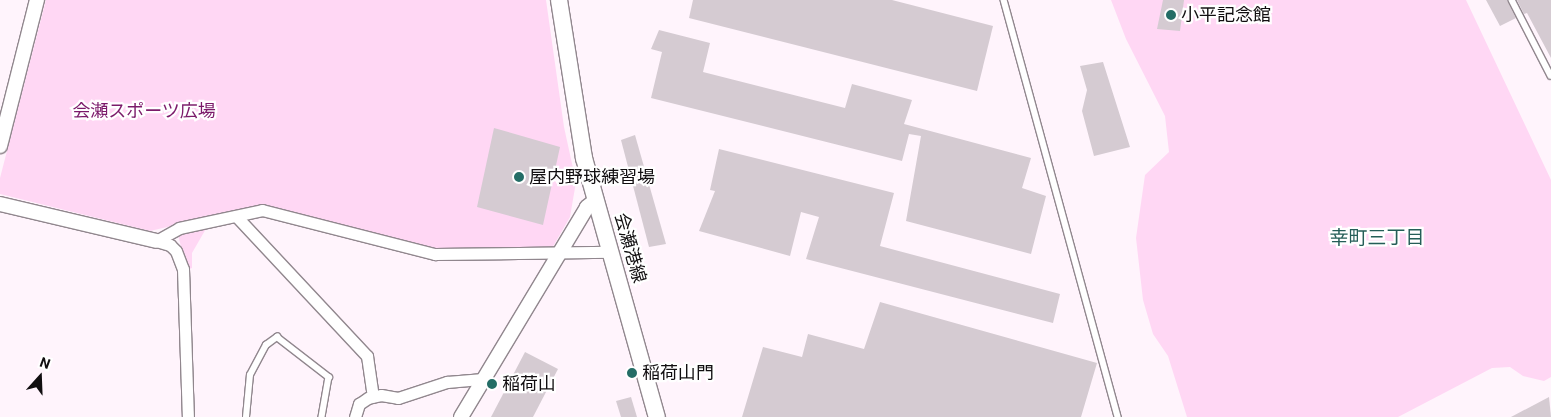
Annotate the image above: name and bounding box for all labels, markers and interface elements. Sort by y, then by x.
place label: 小平記念館 [1181,4,1271,26]
marker: 小平記念館 [1165,9,1177,21]
park label: 会瀬スポーツ広場 [72,100,216,122]
place label: 屋内野球練習場 [529,166,655,188]
marker: 屋内野球練習場 [513,171,525,183]
street label: 会瀬港線 [610,210,650,286]
district label: 幸町三丁目 [1330,227,1424,249]
north arrow [15,352,65,402]
text: N [38,354,53,372]
place label: 稲荷山門 [642,362,714,384]
marker: 稲荷山門 [626,367,638,379]
place label: 稲荷山 [502,373,556,395]
marker: 稲荷山 [486,378,498,390]

